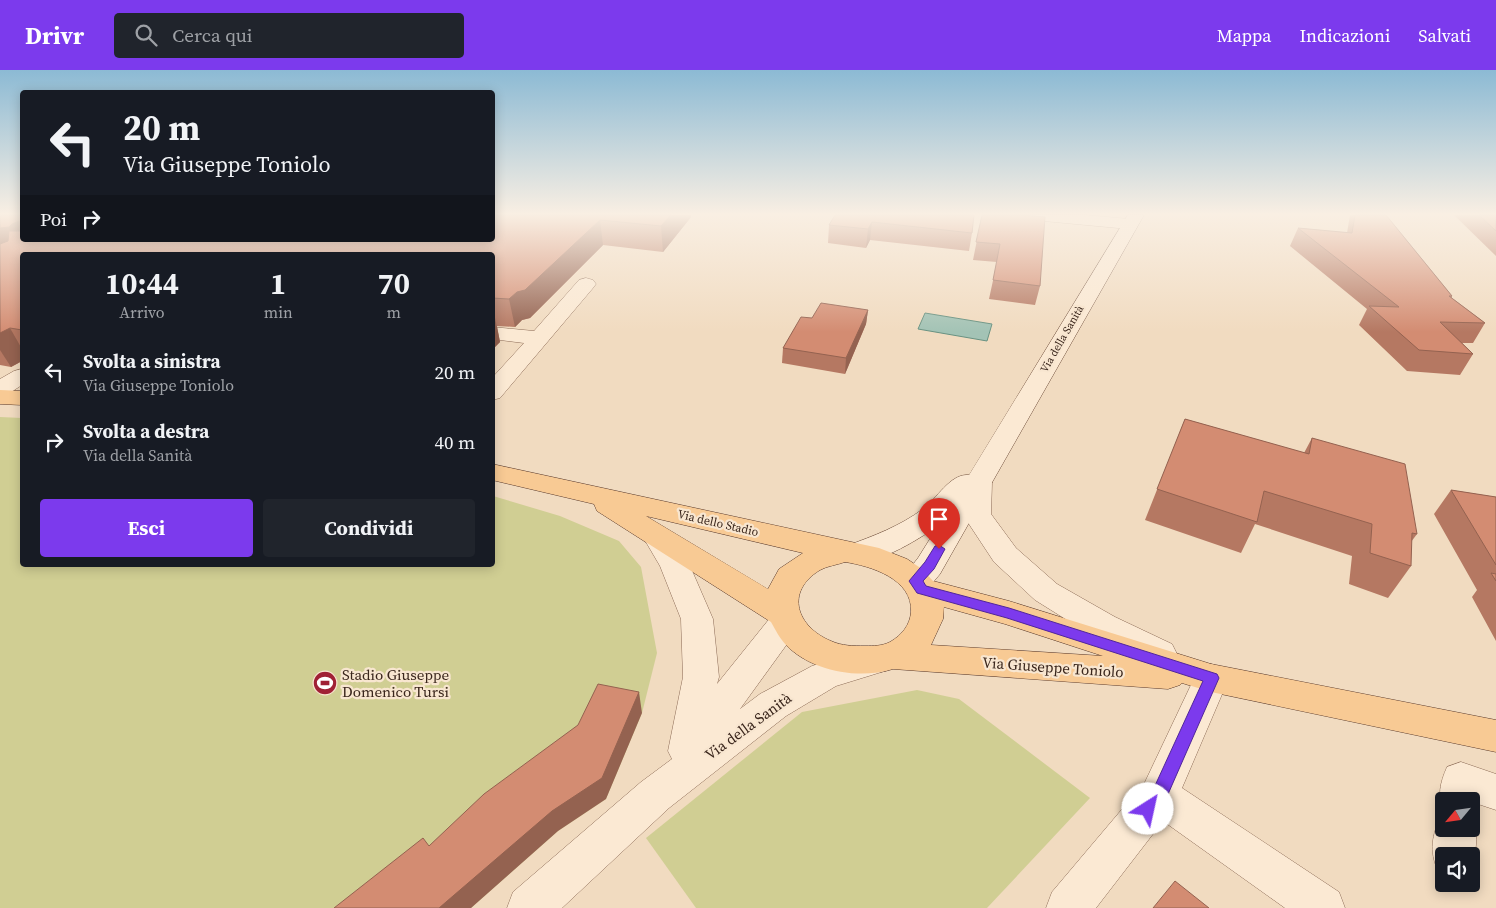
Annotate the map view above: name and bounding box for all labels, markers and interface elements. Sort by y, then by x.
search box [114,13,464,58]
text: Drivr [25,19,84,52]
icon: search [132,21,160,49]
text: Cerca qui [172,22,253,48]
text: Mappa [1217,23,1271,48]
text: Indicazioni [1299,23,1390,48]
text: Salvati [1418,23,1471,48]
text: 20 m [123,104,200,152]
icon: left [40,110,105,175]
text: Via Giuseppe Toniolo [123,149,331,179]
icon: right [77,205,105,233]
text: Poi [40,206,67,232]
text: 10:44 [105,263,179,304]
text: 1 [270,263,286,304]
text: 70 [378,263,410,304]
text: Arrivo [119,301,165,323]
text: min [264,301,293,323]
text: m [387,301,401,323]
street label: Via della Sanità [1037,302,1087,375]
text: Svolta a sinistra [83,348,221,374]
icon: left [40,358,68,386]
text: 20 m [434,359,475,385]
text: Via Giuseppe Toniolo [83,374,234,396]
text: Svolta a destra [83,418,209,444]
icon: right [40,428,68,456]
text: 40 m [434,429,475,455]
text: Via della Sanità [83,444,192,466]
pin [918,498,960,549]
button: Esci [40,499,253,557]
button: Condividi [263,499,475,557]
icon: arrive [925,505,953,533]
street label: Via dello Stadio [676,506,760,540]
street label: Via Giuseppe Toniolo [982,652,1124,682]
place label: Stadio Giuseppe Domenico Tursi [342,664,450,702]
sports icon: Stadio Giuseppe Domenico Tursi [312,670,338,696]
street label: Via della Sanità [700,687,796,765]
position arrow [1121,782,1173,834]
north arrow [1435,792,1480,838]
map controls [1435,792,1480,892]
button: sound [1435,847,1480,892]

